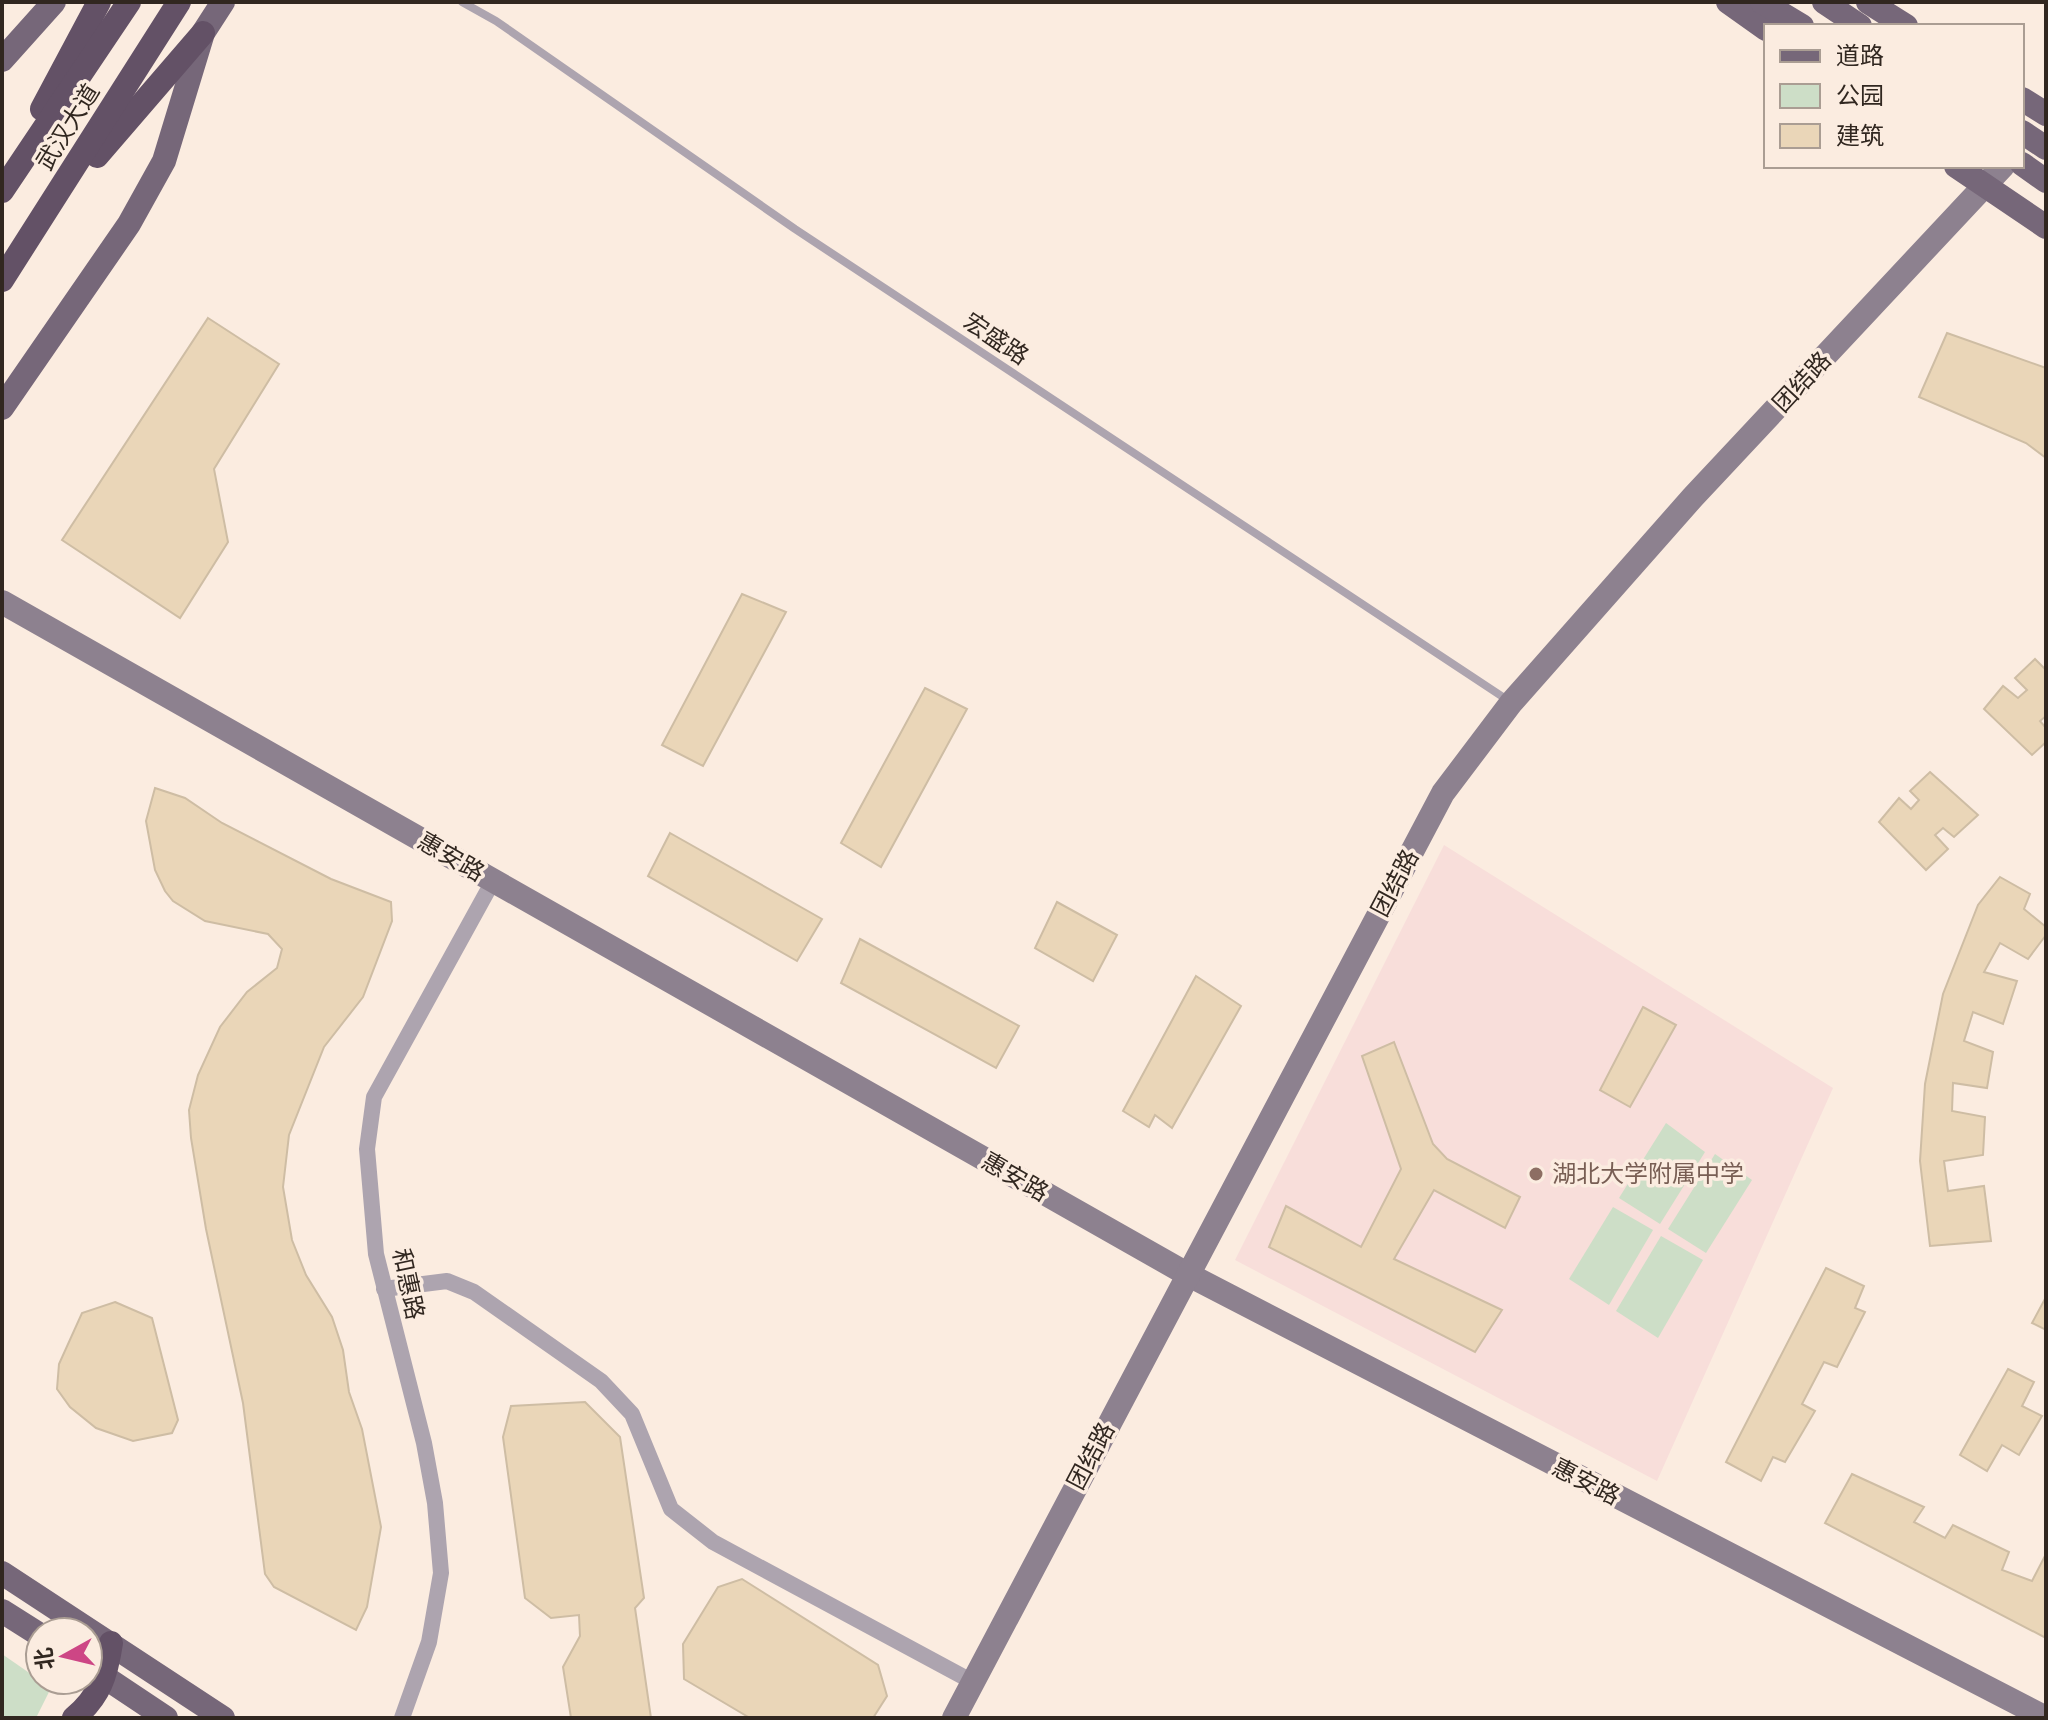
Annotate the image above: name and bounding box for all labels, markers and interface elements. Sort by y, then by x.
legend [1764,24,2024,168]
text: 道路 [1836,42,1884,70]
street label: 武汉大道 [31,79,105,175]
text: 公园 [1836,82,1884,110]
text: 建筑 [1836,122,1884,150]
street label: 宏盛路 [958,307,1034,371]
street label: 团结路 [1767,346,1837,418]
street label: 惠安路 [413,827,489,887]
street label: 团结路 [1366,845,1424,921]
street label: 惠安路 [977,1147,1053,1207]
place label: 湖北大学附属中学 [1552,1160,1744,1188]
marker: 湖北大学附属中学 [1527,1165,1545,1183]
street label: 和惠路 [387,1246,429,1322]
street label: 团结路 [1062,1418,1120,1494]
street label: 惠安路 [1548,1453,1624,1511]
north arrow [24,1616,104,1696]
text: 北 [31,1646,59,1671]

